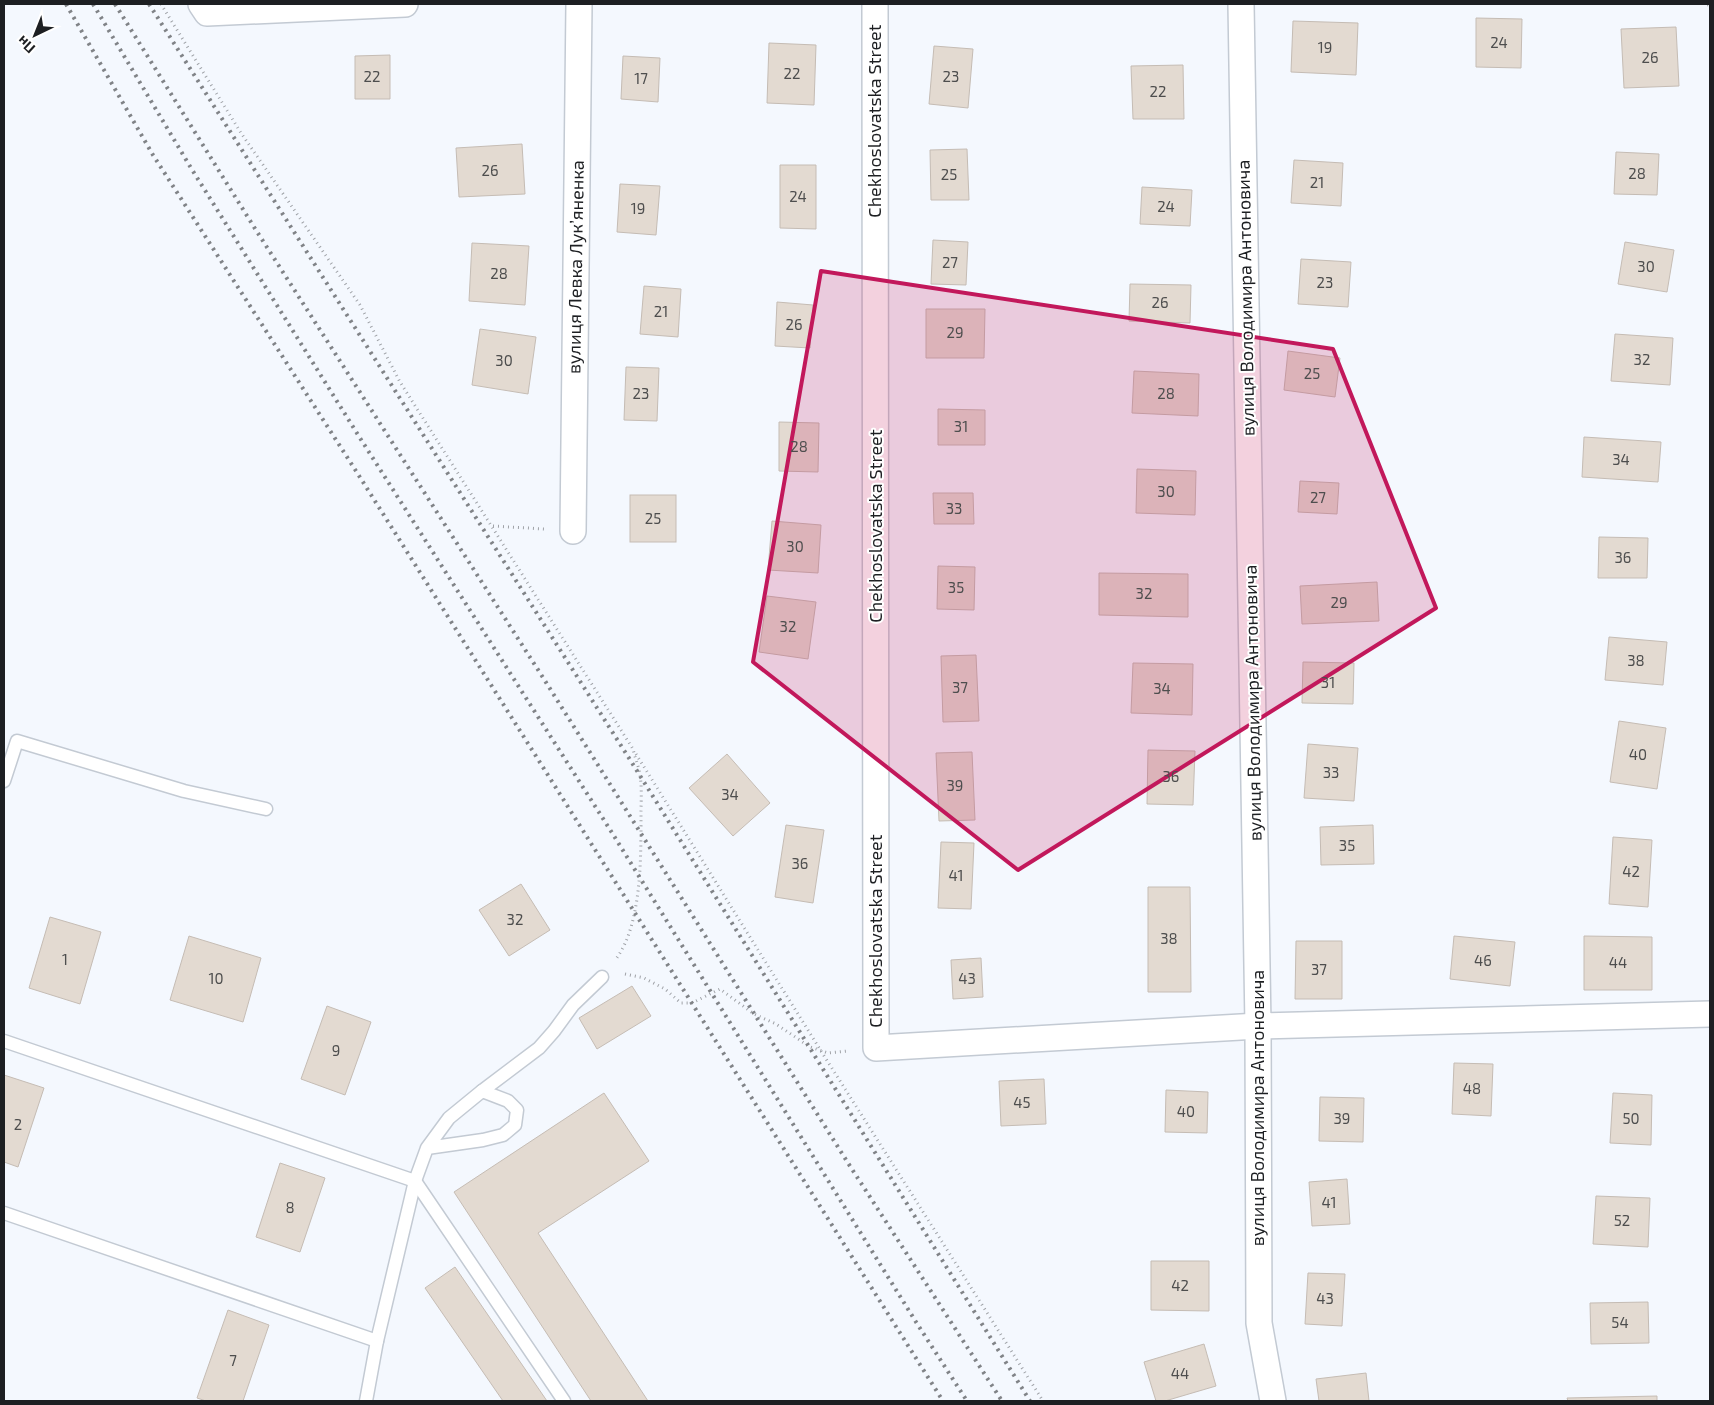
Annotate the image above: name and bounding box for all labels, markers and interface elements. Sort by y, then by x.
north arrow [10,10,60,60]
street label: Chekhoslovatska Street [863,24,885,218]
text: Пн [13,32,38,57]
house number: 24 [1490,33,1508,51]
house number: 19 [1318,38,1332,56]
house number: 26 [1641,48,1659,66]
house number: 22 [784,64,800,82]
house number: 22 [364,67,380,85]
house number: 23 [943,67,959,85]
house number: 17 [634,69,648,87]
house number: 22 [1150,82,1166,100]
street label: вулиця Левка Лукʼяненка [562,160,588,374]
street label: вулиця Володимира Антоновича [1232,160,1258,436]
house number: 26 [481,161,499,179]
house number: 28 [1628,164,1646,182]
house number: 25 [941,165,957,183]
house number: 21 [1310,173,1324,191]
house number: 24 [789,187,807,205]
house number: 24 [1157,197,1175,215]
house number: 19 [631,199,645,217]
house number: 27 [942,253,958,271]
house number: 30 [1637,257,1655,275]
house number: 28 [490,264,508,282]
house number: 23 [1317,273,1333,291]
house number: 26 [1151,293,1169,311]
house number: 21 [654,302,668,320]
house number: 26 [785,315,803,333]
house number: 29 [946,323,964,341]
house number: 32 [1634,350,1650,368]
house number: 30 [495,351,513,369]
house number: 25 [1304,364,1320,382]
house number: 23 [633,384,649,402]
house number: 28 [1157,384,1175,402]
house number: 31 [954,417,968,435]
street label: Chekhoslovatska Street [864,429,886,623]
house number: 28 [790,437,808,455]
house number: 34 [1612,450,1630,468]
house number: 30 [1157,482,1175,500]
house number: 27 [1310,488,1326,506]
house number: 33 [946,499,962,517]
house number: 25 [645,509,661,527]
house number: 30 [786,537,804,555]
house number: 36 [1615,548,1631,566]
street label: вулиця Володимира Антоновича [1239,565,1265,841]
house number: 35 [948,578,964,596]
house number: 32 [1136,584,1152,602]
house number: 29 [1330,593,1348,611]
house number: 32 [780,617,796,635]
house number: 38 [1627,651,1645,669]
house number: 31 [1321,673,1335,691]
house number: 37 [952,678,968,696]
house number: 34 [1153,679,1171,697]
house number: 40 [1629,745,1647,763]
house number: 33 [1323,763,1339,781]
house number: 36 [1163,767,1179,785]
house number: 39 [947,776,963,794]
house number: 34 [721,785,739,803]
street label: Chekhoslovatska Street [864,834,886,1028]
house number: 35 [1339,836,1355,854]
house number: 36 [792,854,808,872]
house number: 42 [1622,862,1640,880]
house number: 41 [948,866,964,884]
house number: 32 [507,910,523,928]
house number: 38 [1160,929,1178,947]
house number: 1 [62,950,68,968]
house number: 46 [1474,951,1492,969]
house number: 44 [1609,953,1627,971]
house number: 37 [1311,960,1327,978]
house number: 10 [208,969,224,987]
house number: 43 [958,969,976,987]
street label: вулиця Володимира Антоновича [1246,970,1268,1246]
house number: 9 [332,1041,340,1059]
house number: 48 [1463,1079,1481,1097]
house number: 45 [1013,1093,1031,1111]
house number: 40 [1177,1102,1195,1120]
house number: 39 [1334,1109,1350,1127]
house number: 50 [1622,1109,1640,1127]
house number: 2 [14,1115,22,1133]
house number: 41 [1321,1193,1337,1211]
house number: 8 [285,1198,295,1216]
house number: 52 [1614,1211,1630,1229]
house number: 42 [1171,1276,1189,1294]
house number: 43 [1316,1289,1334,1307]
house number: 54 [1611,1313,1629,1331]
house number: 7 [229,1351,237,1369]
house number: 44 [1171,1364,1189,1382]

